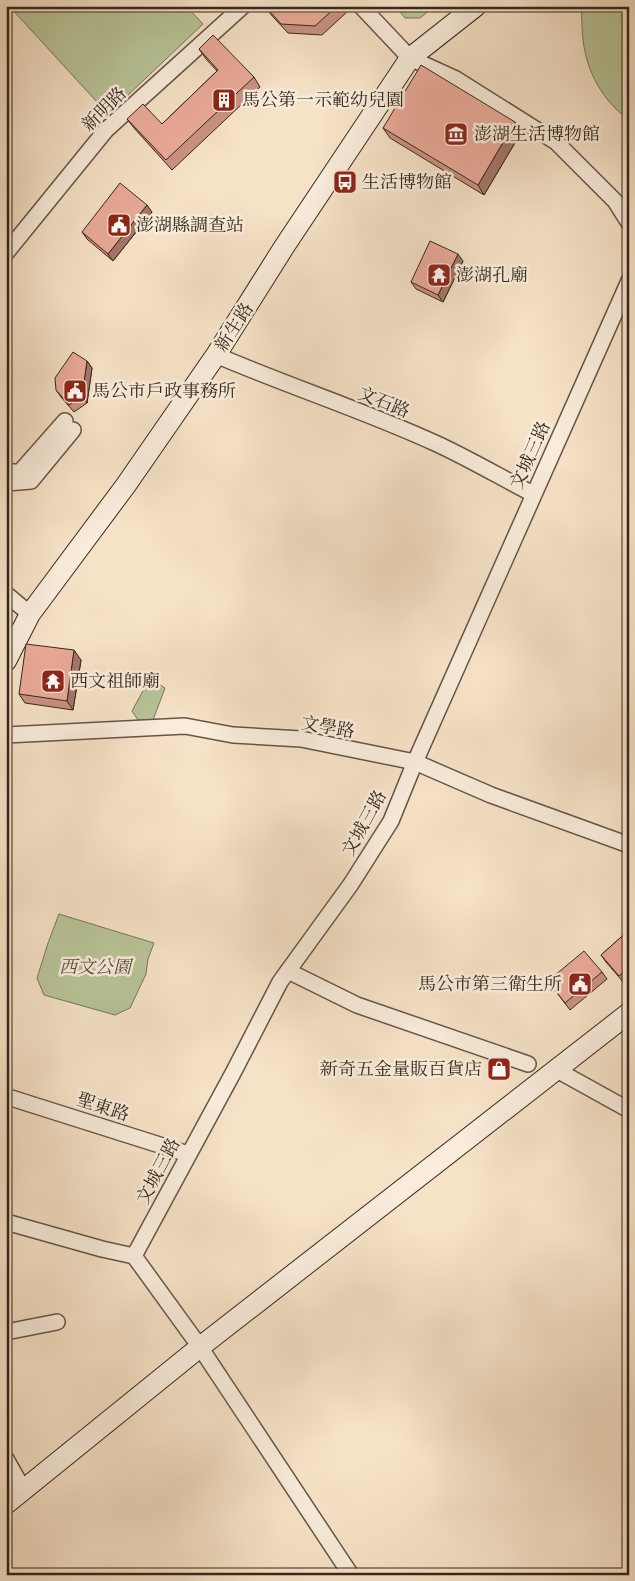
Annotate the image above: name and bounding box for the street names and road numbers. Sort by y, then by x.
street label: 新明路 [78,83,130,135]
street label: 新生路 [211,299,257,355]
street label: 文石路 [355,383,413,421]
street label: 文城三路 [506,418,554,492]
street label: 文學路 [300,712,356,742]
street label: 文城三路 [338,787,390,859]
street label: 聖東路 [74,1089,132,1125]
street label: 文城三路 [132,1135,184,1207]

